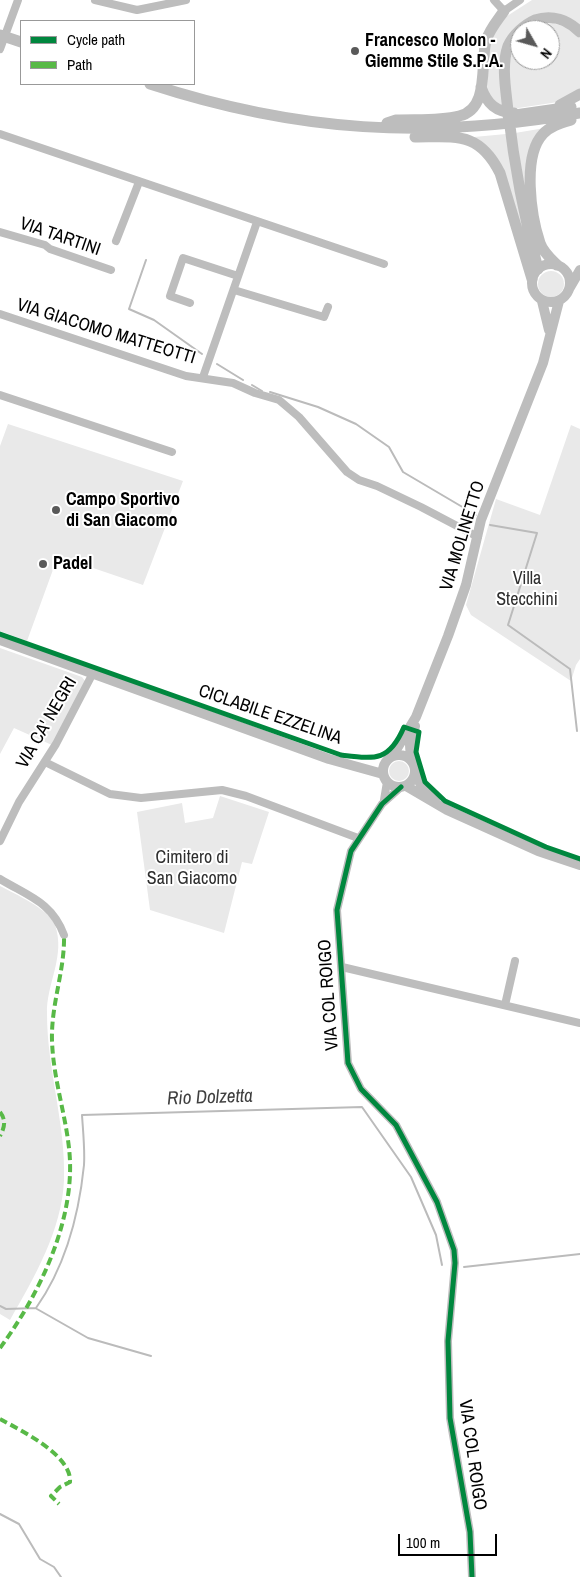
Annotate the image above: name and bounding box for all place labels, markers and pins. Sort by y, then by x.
place label: Francesco Molon - Giemme Stile S.P.A. [365,30,503,72]
marker: Francesco Molon - Giemme Stile S.P.A. [349,45,361,57]
place label: Campo Sportivo di San Giacomo [66,489,180,532]
marker: Campo Sportivo di San Giacomo [50,504,62,516]
place label: Padel [53,553,92,575]
marker: Padel [37,558,49,570]

